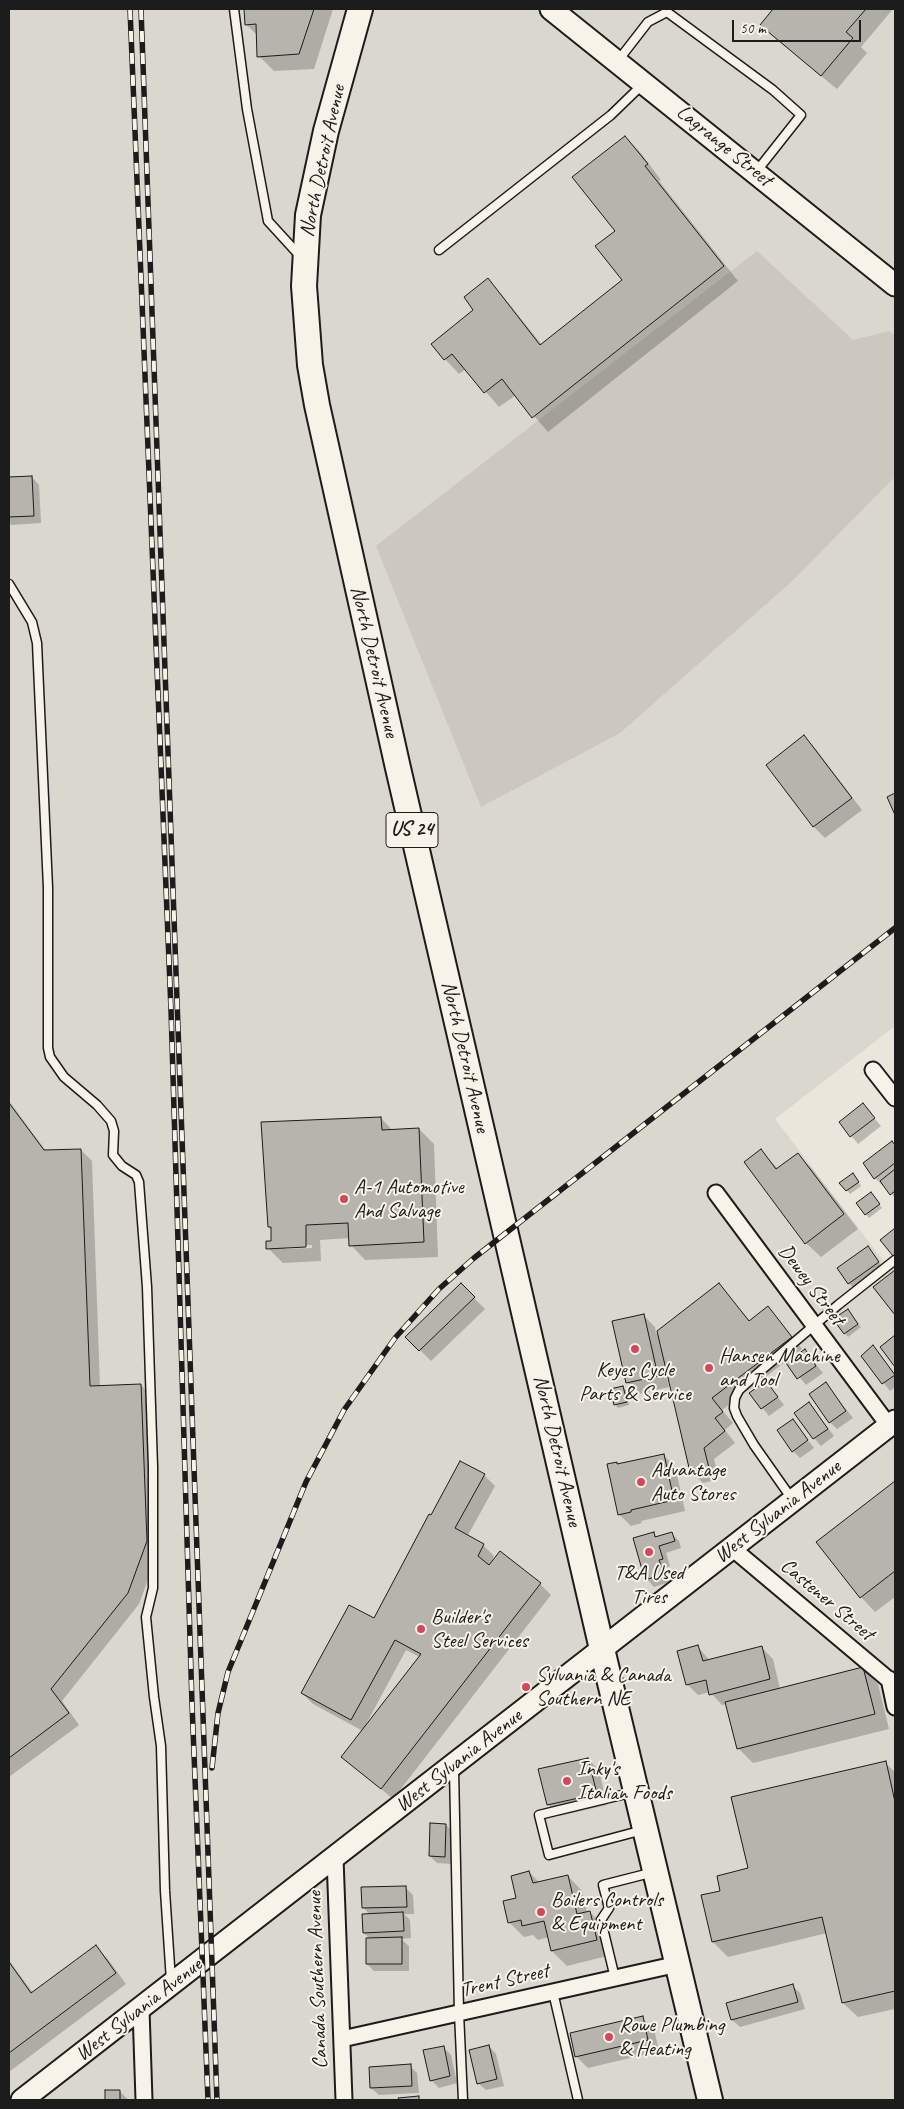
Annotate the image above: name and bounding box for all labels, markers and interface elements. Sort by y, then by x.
scale bar [734,10,863,42]
text: 50 m [740,19,766,38]
street label: North Detroit Avenue [295,83,351,239]
street label: Lagrange Street [671,100,777,192]
street label: North Detroit Avenue [344,584,404,740]
road number: US 24 [386,812,438,848]
street label: North Detroit Avenue [435,979,495,1135]
place label: A-1 Automotive And Salvage [354,1174,464,1224]
marker: A-1 Automotive And Salvage [338,1193,350,1205]
street label: Dewey Street [772,1240,850,1330]
marker: Keyes Cycle Parts & Service [629,1343,641,1355]
place label: Hansen Machine and Tool [719,1343,839,1393]
place label: Keyes Cycle Parts & Service [579,1357,691,1407]
marker: Hansen Machine and Tool [703,1362,715,1374]
street label: North Detroit Avenue [527,1373,587,1529]
street label: West Sylvania Avenue [710,1455,846,1569]
place label: Advantage Auto Stores [651,1457,735,1507]
marker: Advantage Auto Stores [635,1476,647,1488]
marker: T&A Used Tires [643,1546,655,1558]
street label: Castener Street [775,1553,879,1647]
place label: T&A Used Tires [614,1560,684,1610]
place label: Builder's Steel Services [431,1604,528,1654]
marker: Builder's Steel Services [415,1623,427,1635]
place label: Sylvania & Canada Southern NE [536,1662,671,1712]
marker: Sylvania & Canada Southern NE [520,1681,532,1693]
street label: West Sylvania Avenue [391,1704,527,1818]
place label: Inky's Italian Foods [577,1756,672,1806]
marker: Inky's Italian Foods [561,1775,573,1787]
place label: Boilers Controls & Equipment [551,1887,663,1937]
street label: Canada Southern Avenue [302,1891,334,2069]
marker: Boilers Controls & Equipment [535,1906,547,1918]
street label: West Sylvania Avenue [71,1953,207,2067]
street label: Trent Street [459,1959,551,2003]
place label: Rowe Plumbing & Heating [619,2012,724,2062]
marker: Rowe Plumbing & Heating [603,2031,615,2043]

